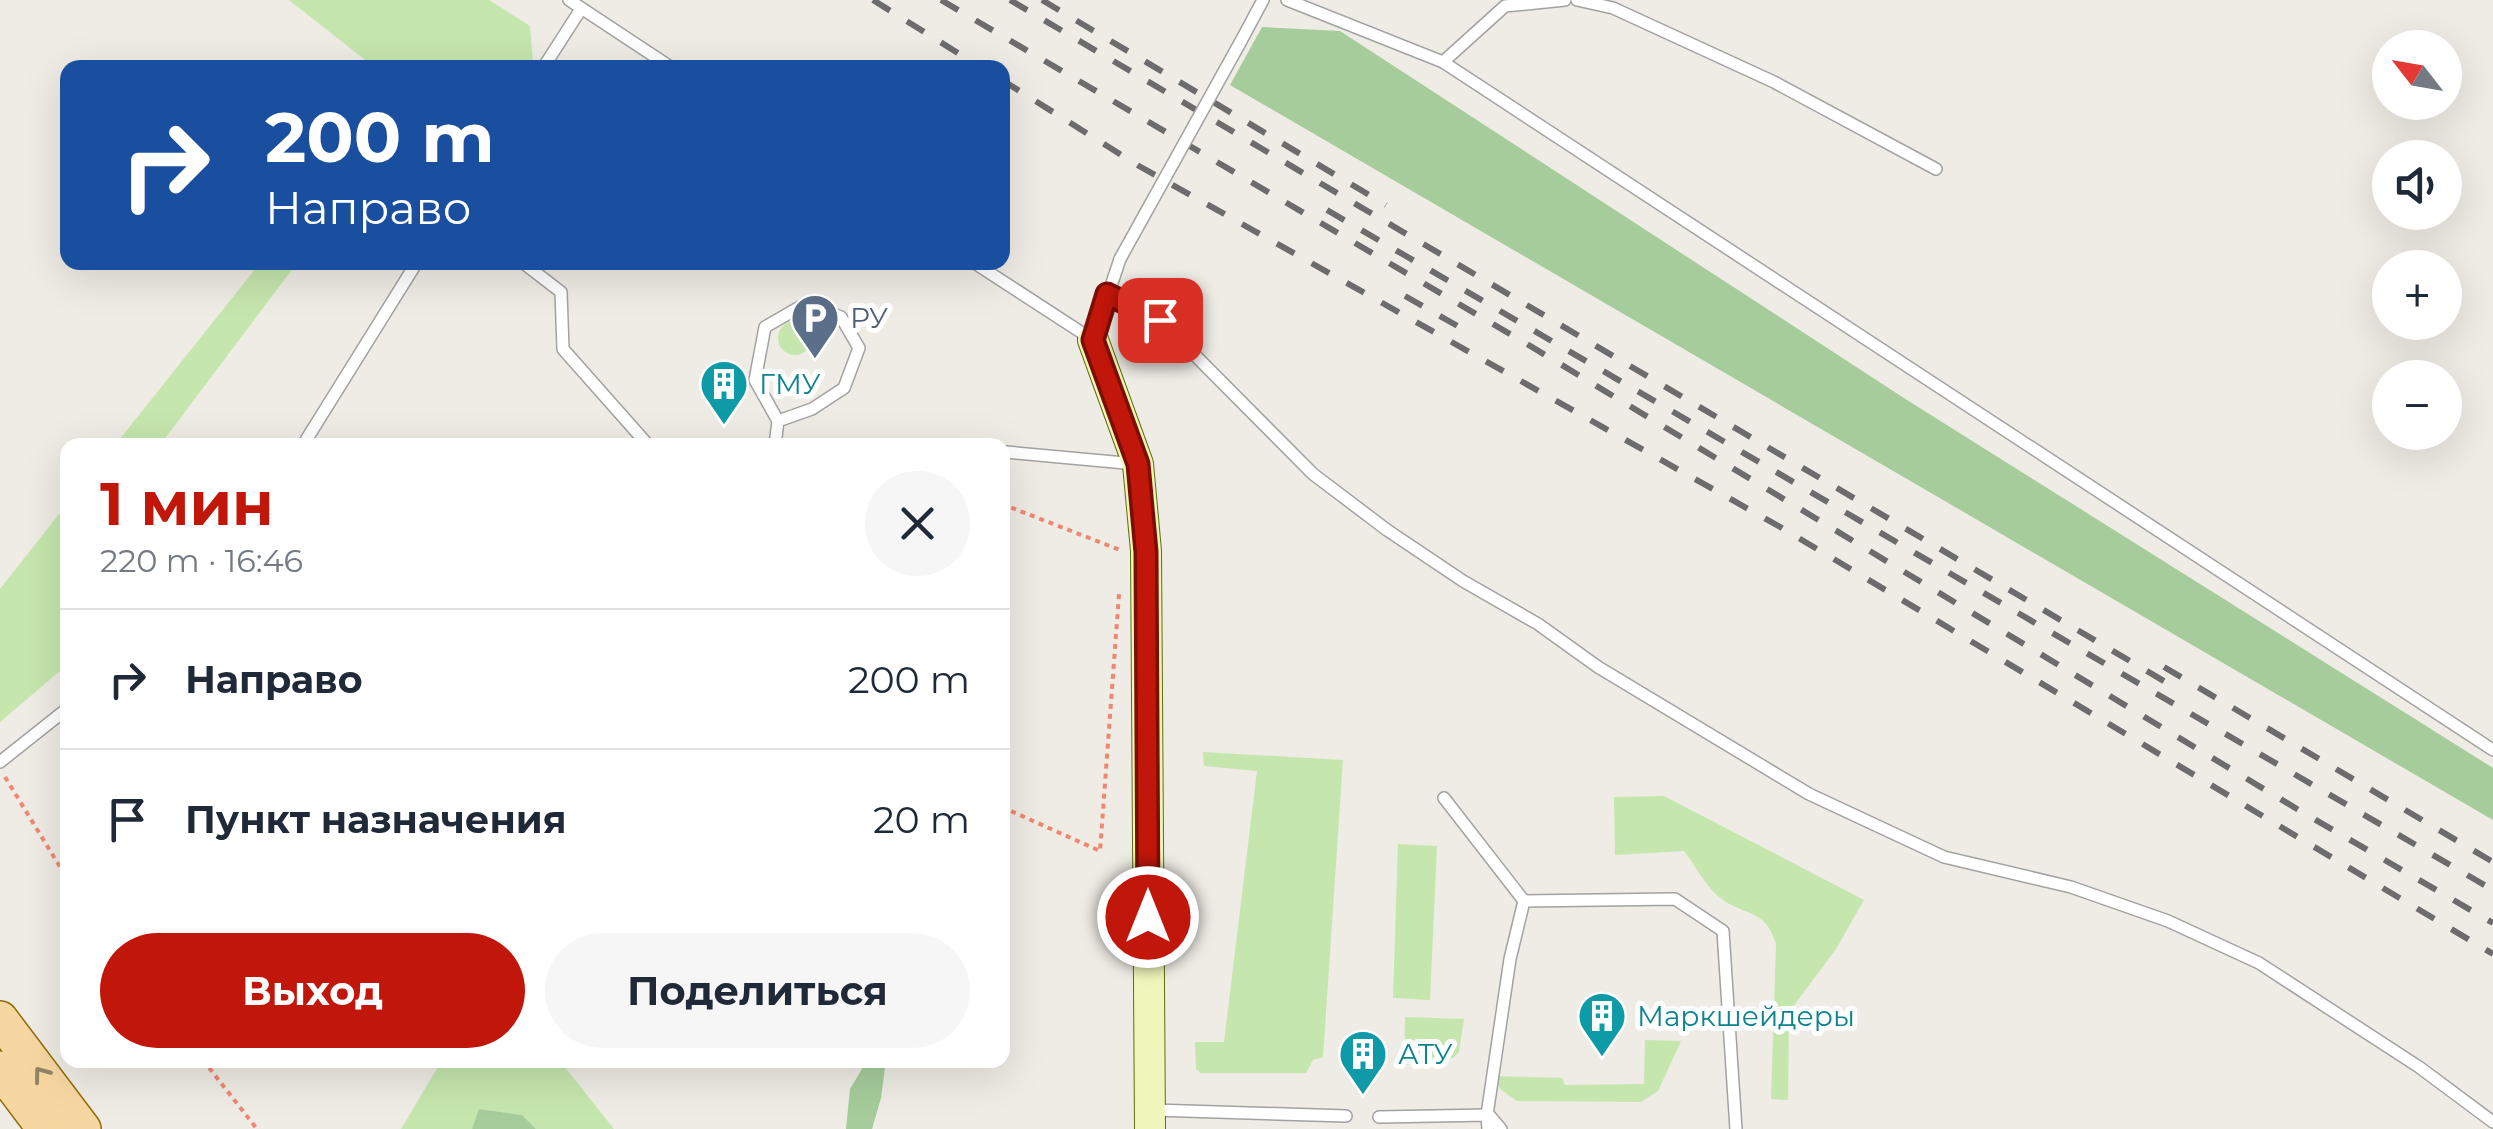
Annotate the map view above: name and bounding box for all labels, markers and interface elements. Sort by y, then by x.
north arrow [2372,30,2462,120]
map controls [2372,30,2462,450]
text: 200 m [265,94,495,180]
icon: right [100,100,230,230]
button: sound [2372,140,2462,230]
text: Направо [265,180,471,235]
button: + [2372,250,2462,340]
pin [1118,278,1203,363]
parking icon: РУ [789,292,841,360]
icon: arrive [1133,293,1188,348]
place label: РУ [850,301,888,335]
building icon: ГМУ [698,358,750,426]
button: − [2372,360,2462,450]
place label: ГМУ [759,367,820,401]
text: 1 мин [100,467,274,540]
button: close [865,471,970,576]
text: 220 m · 16:46 [100,541,303,580]
icon: right [100,652,155,707]
text: Направо [185,656,363,703]
text: 200 m [848,656,970,703]
icon: arrive [100,792,155,847]
text: Пункт назначения [185,796,567,843]
text: 20 m [873,796,970,843]
position arrow [1096,865,1200,969]
button: Выход [100,933,525,1048]
button: Поделиться [545,933,970,1048]
building icon: Маркшейдеры [1576,990,1628,1058]
place label: Маркшейдеры [1637,999,1855,1033]
building icon: АТУ [1337,1028,1389,1096]
place label: АТУ [1398,1037,1453,1071]
one-way arrow [36,1067,53,1085]

